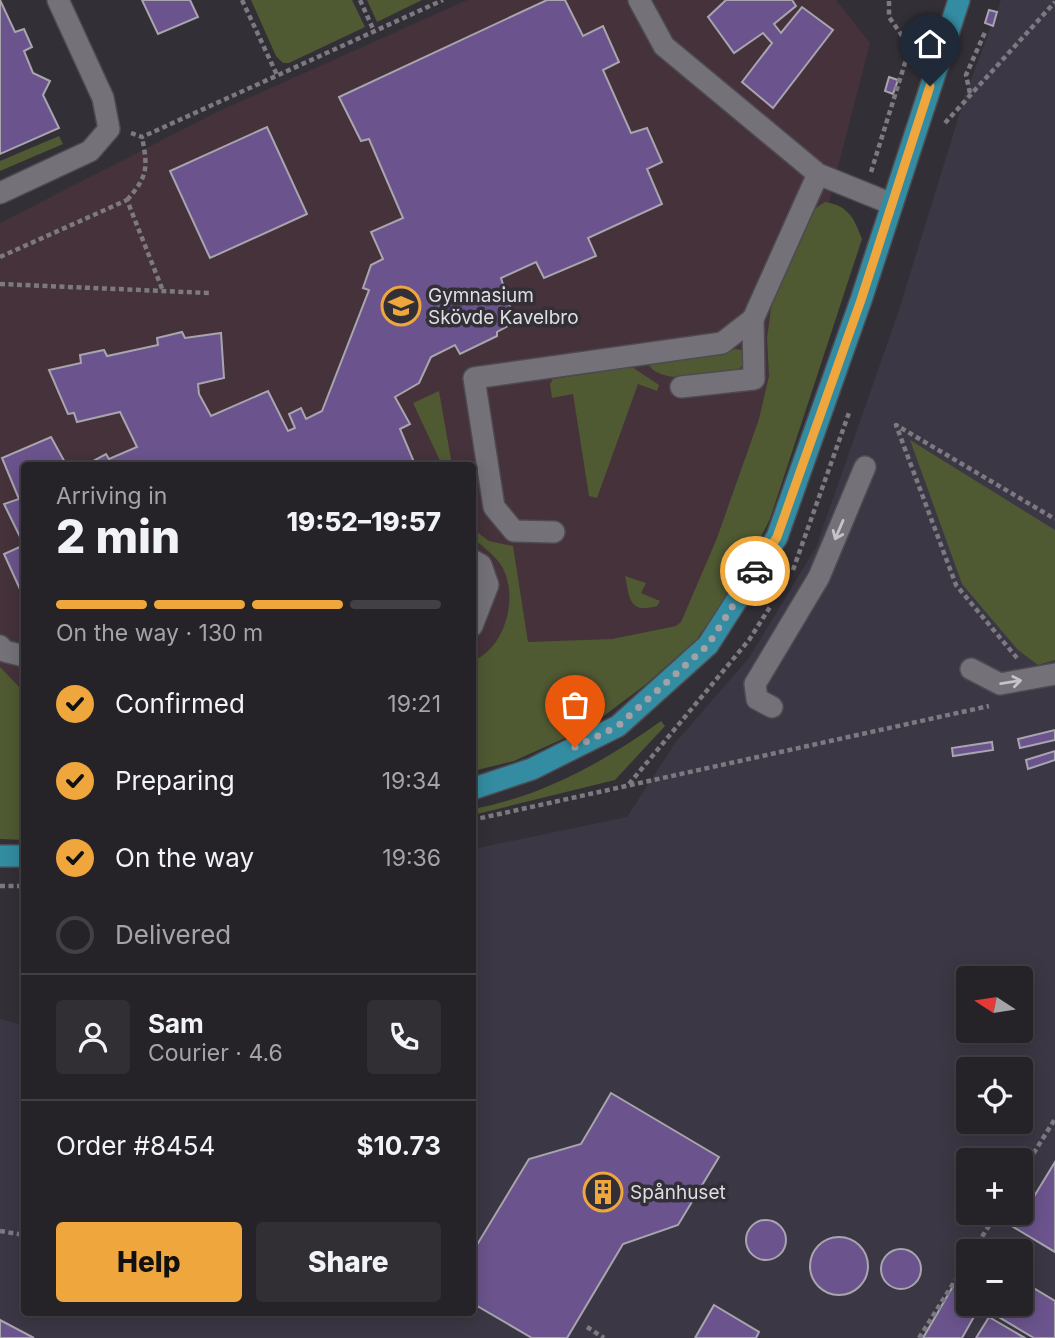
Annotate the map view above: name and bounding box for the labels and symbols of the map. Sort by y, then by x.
pin [900,14,960,86]
place label: Gymnasium Skövde Kavelbro [428,284,579,329]
school or university icon: Gymnasium Skövde Kavelbro [380,285,422,327]
one-way arrow [832,519,845,540]
courier [720,536,790,606]
pin [545,675,605,747]
one-way arrow [999,675,1022,688]
north arrow [956,966,1032,1043]
building icon: Spånhuset [582,1171,624,1213]
place label: Spånhuset [630,1181,726,1204]

